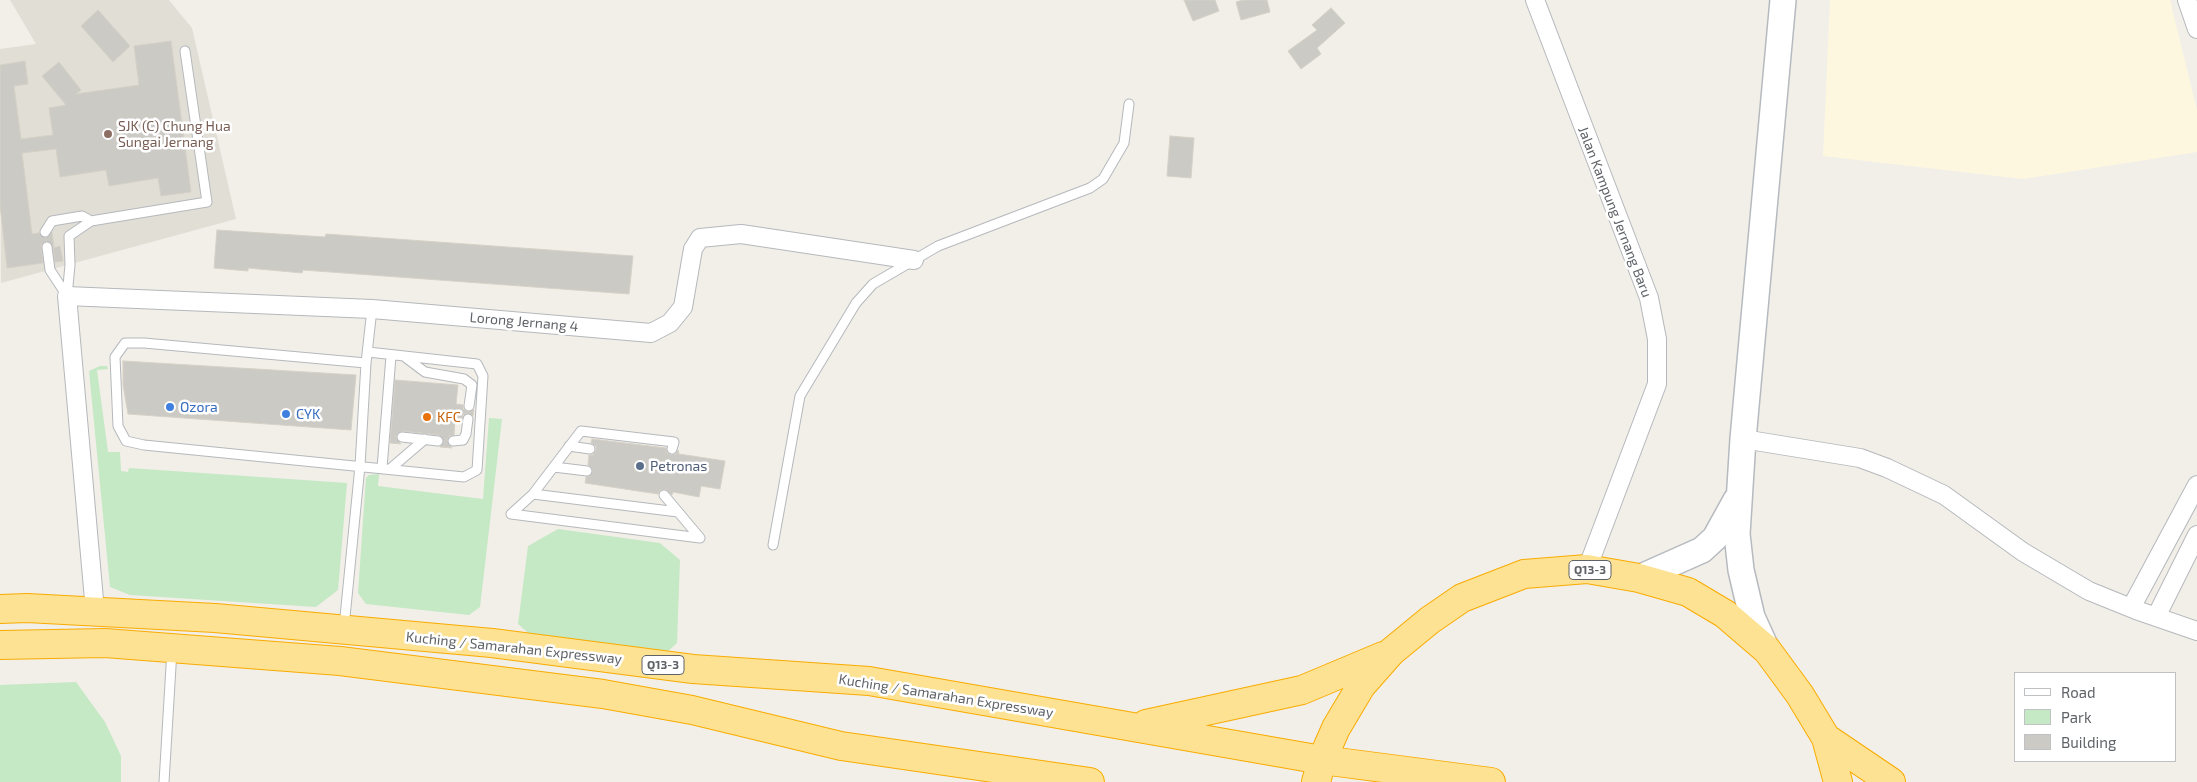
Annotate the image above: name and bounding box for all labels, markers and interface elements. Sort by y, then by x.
place label: SJK (C) Chung Hua Sungai Jernang [118,118,231,150]
street label: Jalan Kampung Jernang Baru [1575,124,1655,300]
marker: SJK (C) Chung Hua Sungai Jernang [102,128,114,140]
street label: Lorong Jernang 4 [469,309,579,335]
place label: Ozora [180,399,218,415]
marker: Ozora [164,401,176,413]
place label: CYK [296,406,320,422]
marker: CYK [280,408,292,420]
place label: KFC [437,409,461,425]
marker: KFC [421,411,433,423]
place label: Petronas [650,458,707,474]
marker: Petronas [634,460,646,472]
road number: Q13-3 [1569,560,1611,580]
street label: Kuching / Samarahan Expressway [405,628,623,668]
road number: Q13-3 [642,656,684,674]
street label: Kuching / Samarahan Expressway [837,671,1055,721]
legend [2014,672,2177,762]
text: Road [2061,683,2096,701]
text: Park [2061,708,2092,726]
text: Building [2061,733,2116,751]

